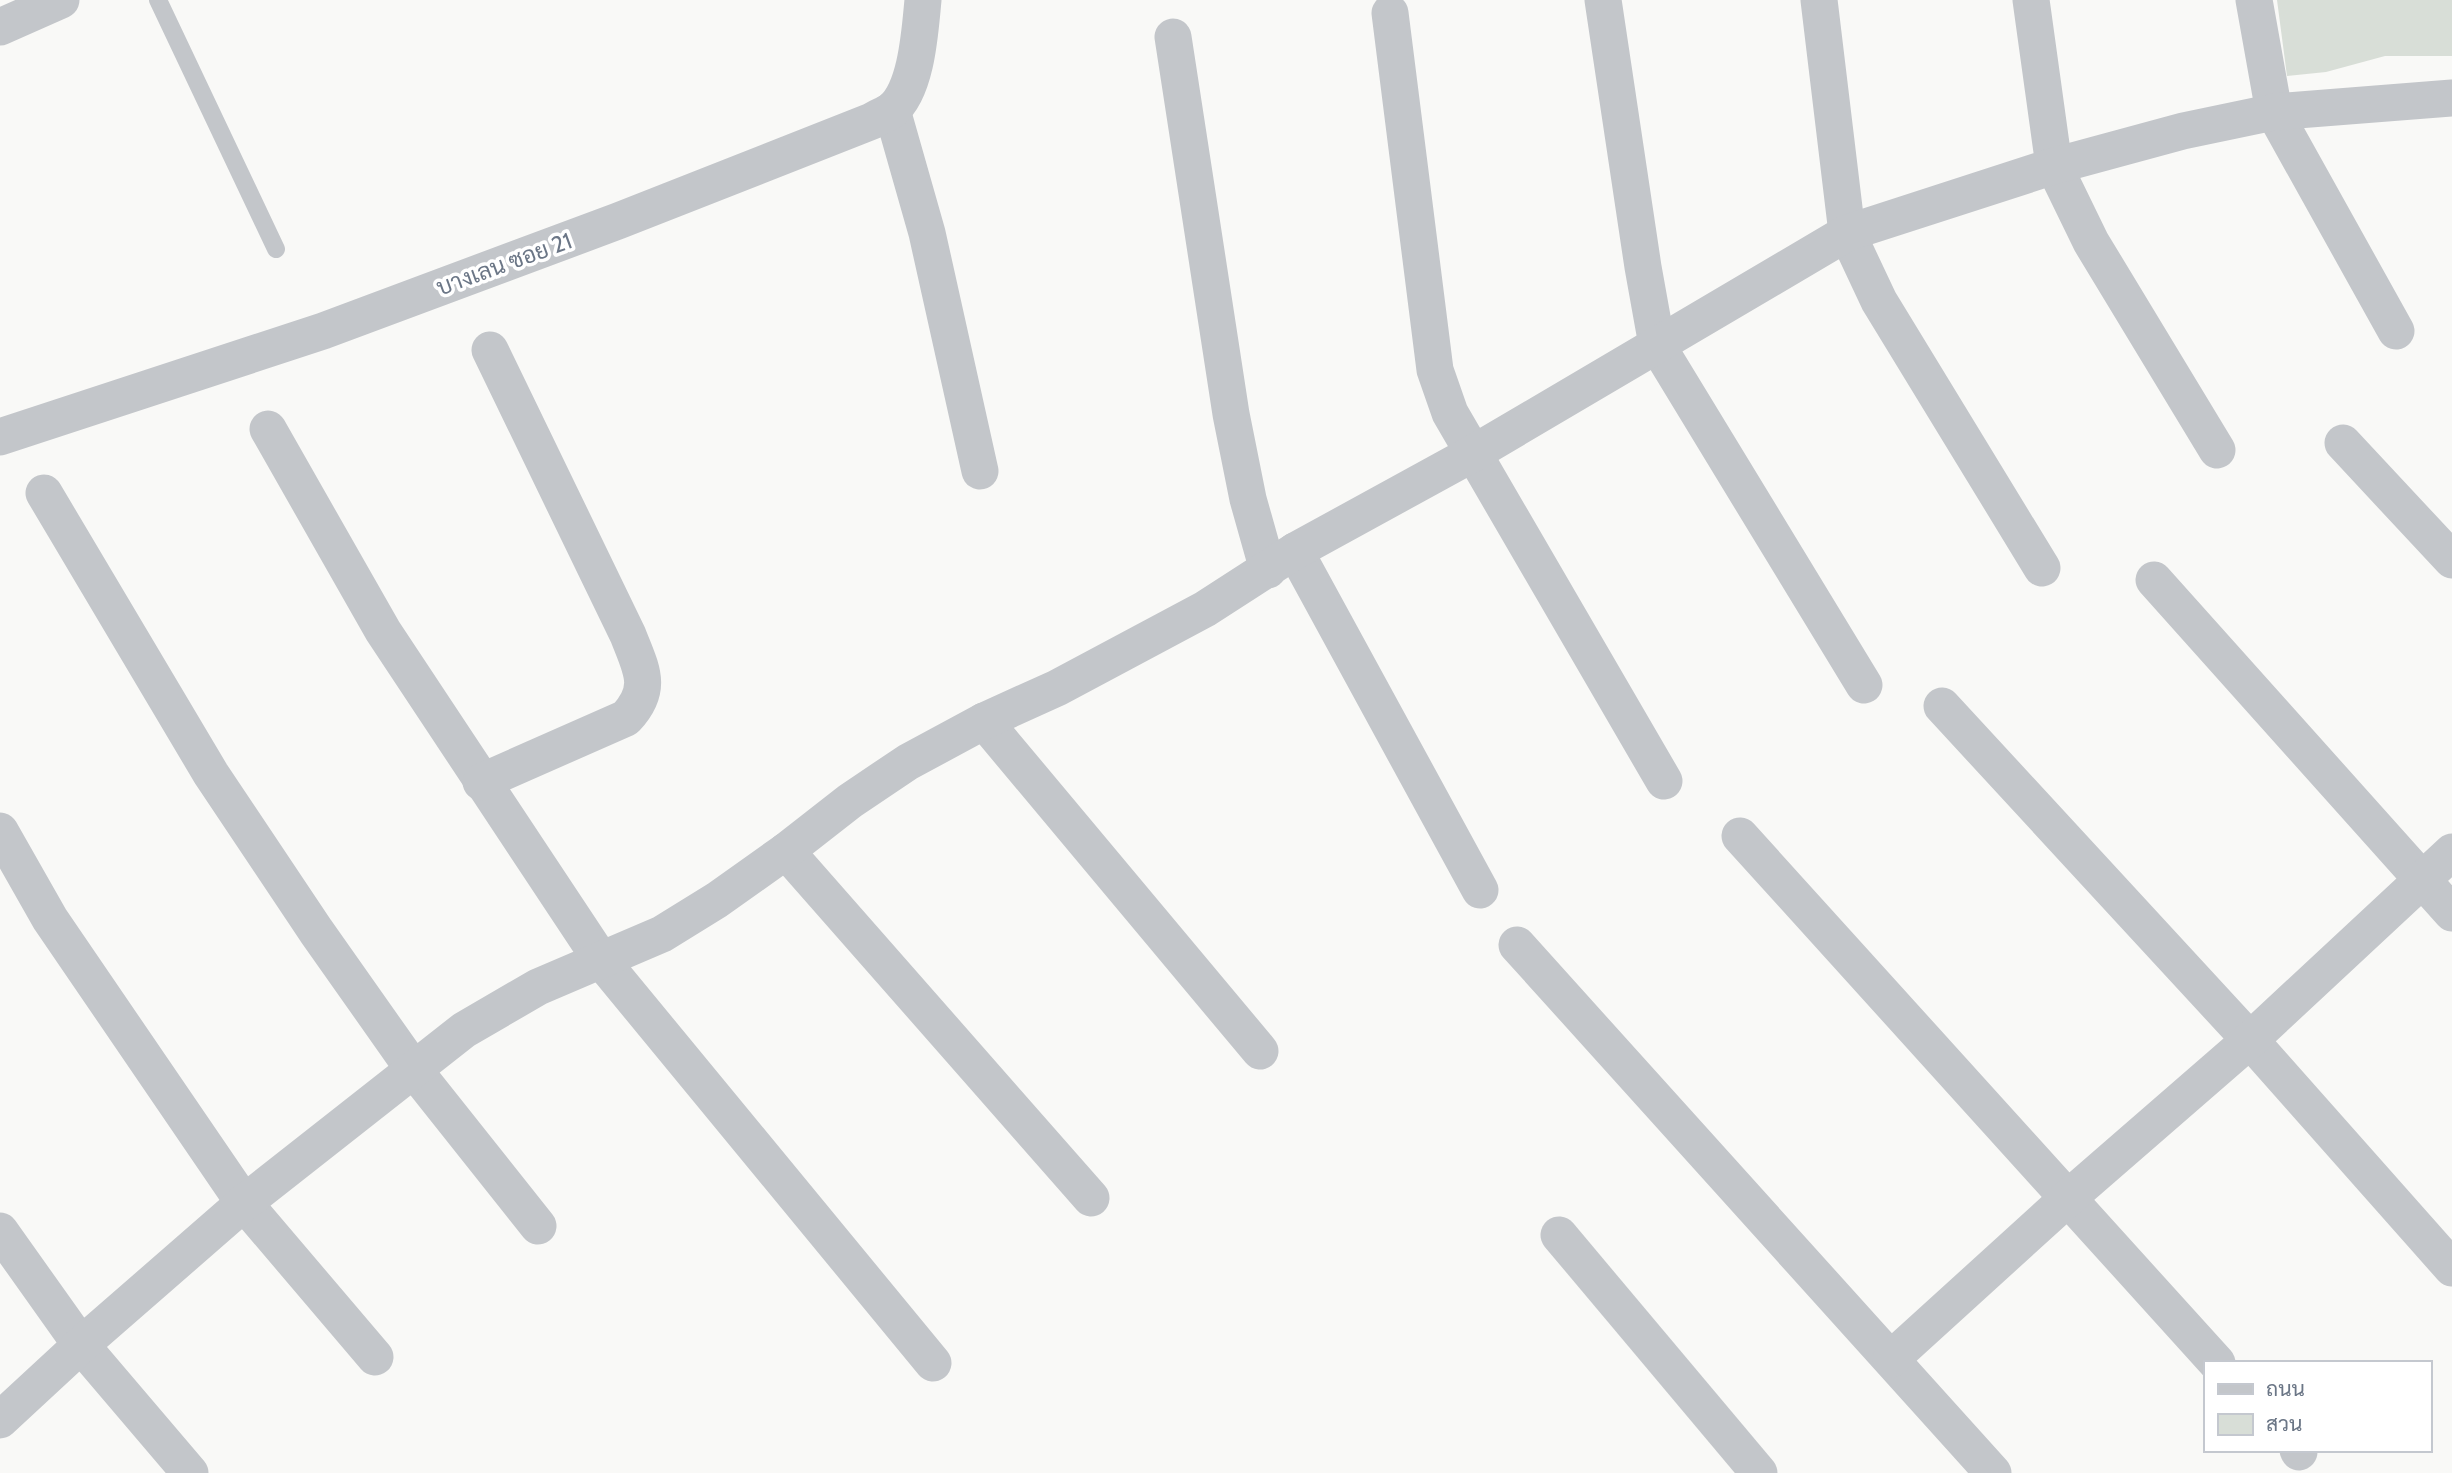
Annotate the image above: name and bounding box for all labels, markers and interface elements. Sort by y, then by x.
street label: บางเลน ซอย 21 [432,227,576,301]
legend [2204,1361,2431,1452]
text: ถนน [2266,1376,2305,1401]
text: สวน [2266,1411,2302,1436]

